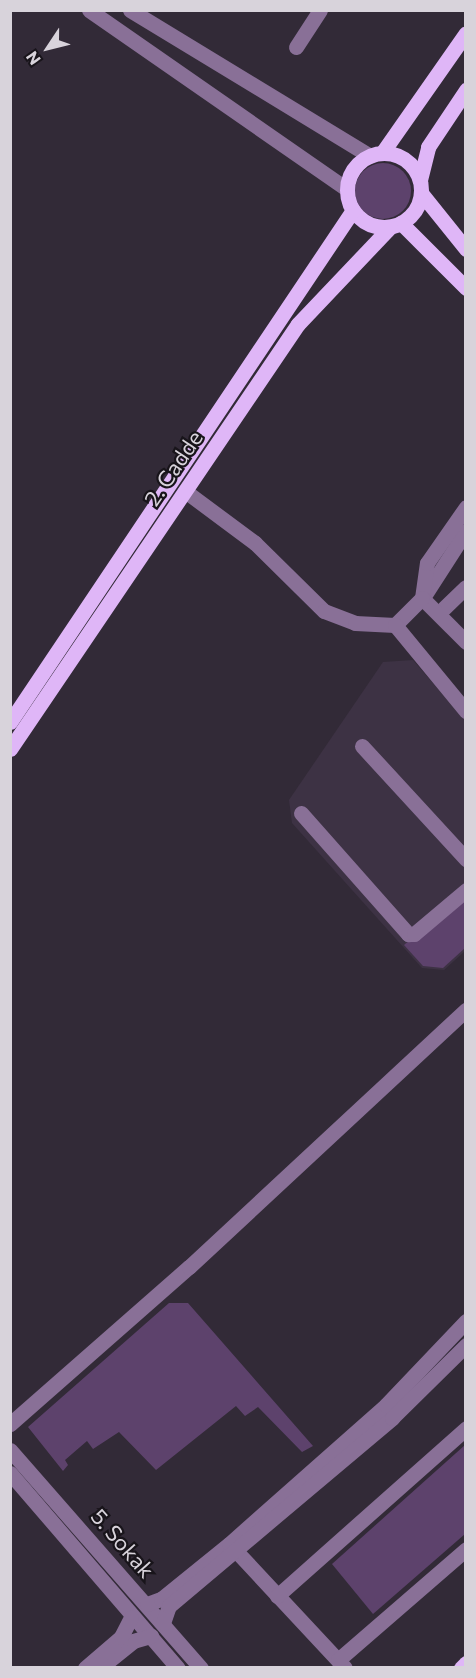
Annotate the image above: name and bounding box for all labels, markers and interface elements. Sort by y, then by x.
north arrow [18,18,78,78]
text: N [22,48,44,69]
street label: 2. Cadde [138,425,208,511]
street label: 5. Sokak [86,1503,160,1583]

